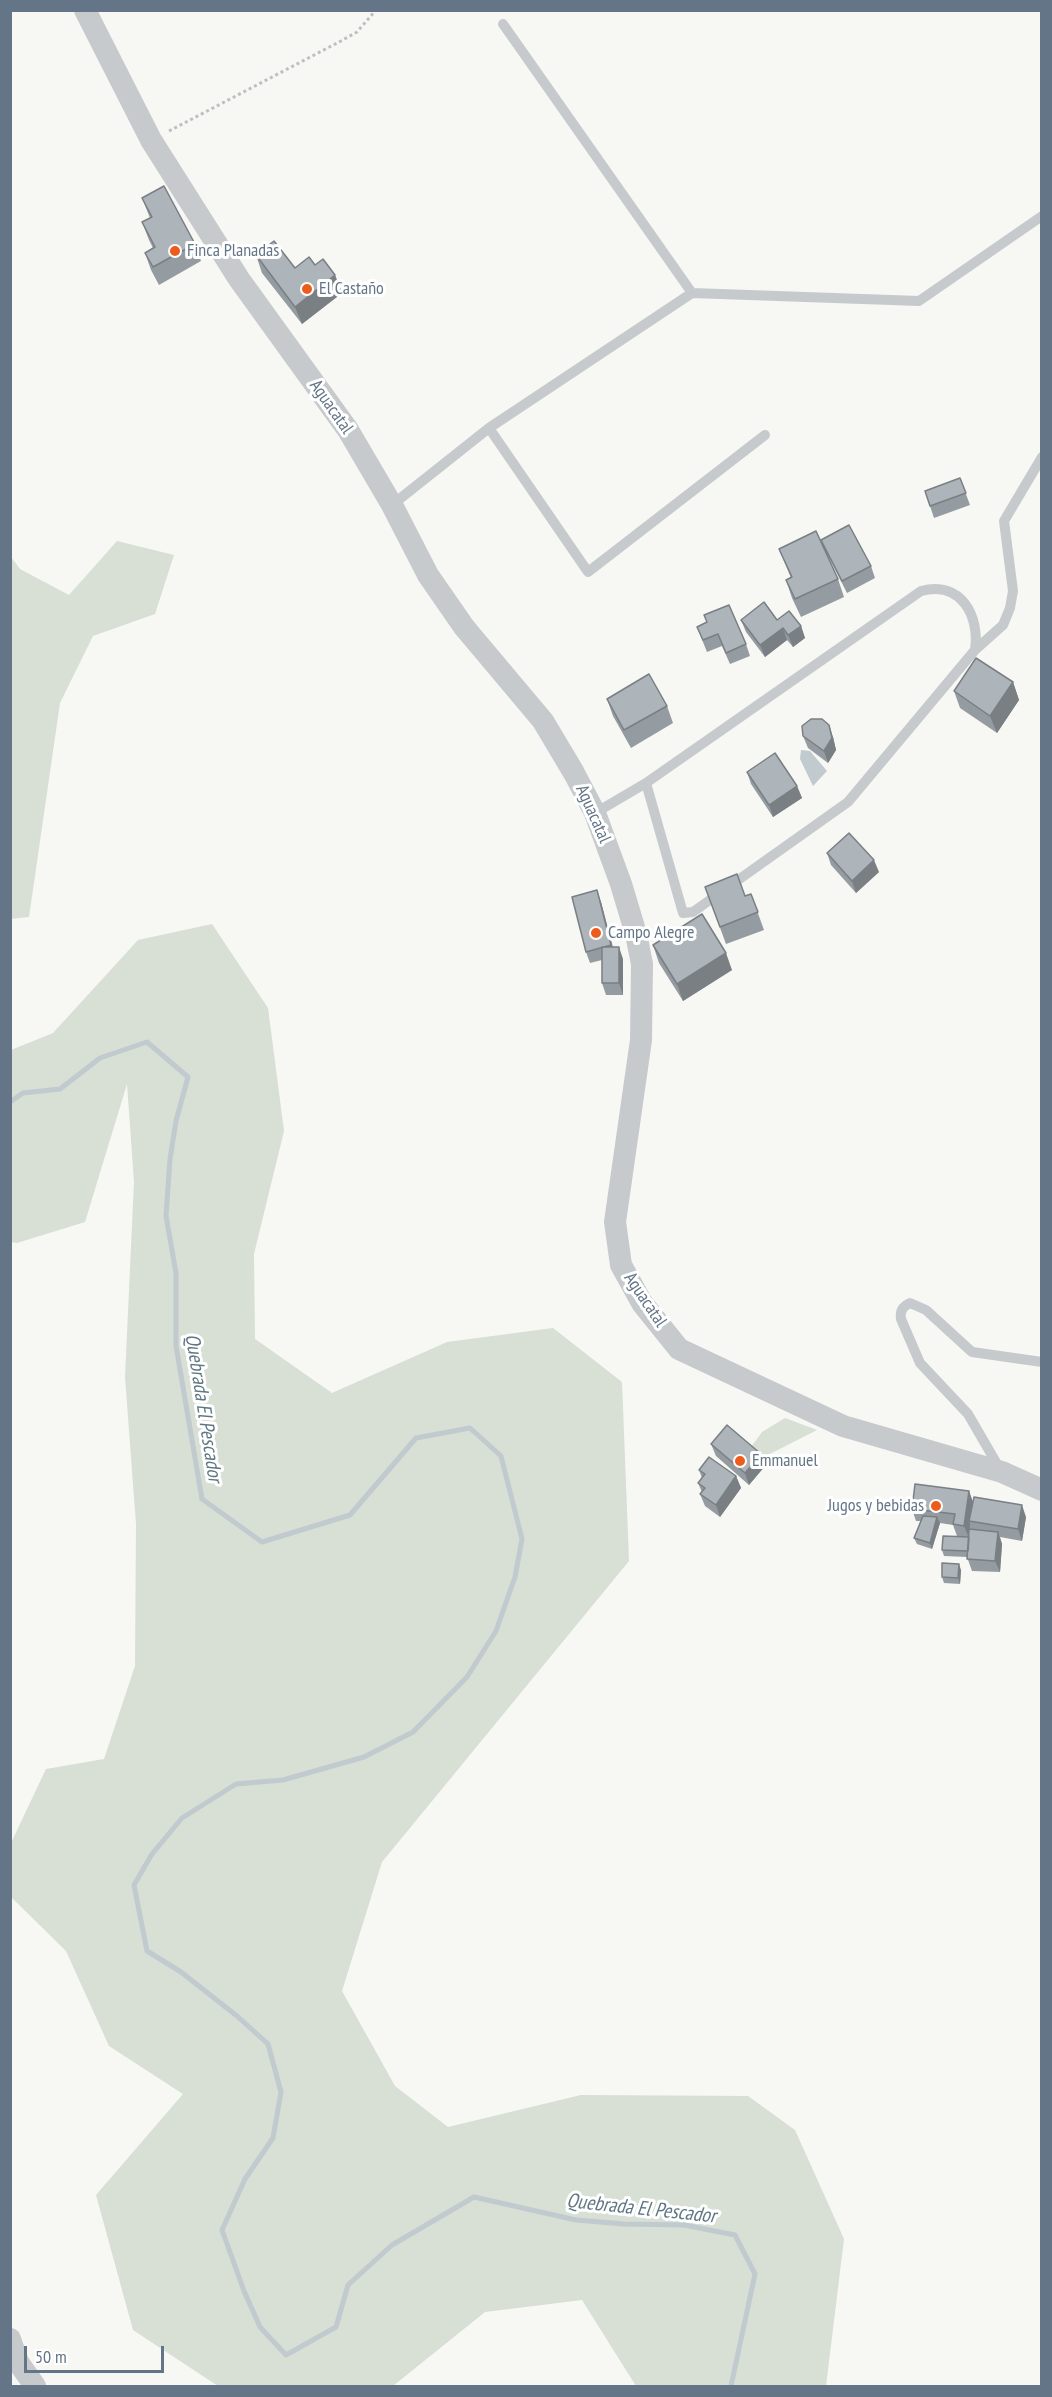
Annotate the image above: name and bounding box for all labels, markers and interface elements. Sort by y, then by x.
place label: Finca Planadas [187,240,279,262]
marker: Finca Planadas [168,244,182,258]
place label: El Castaño [319,278,384,300]
marker: El Castaño [300,282,314,296]
street label: Aguacatal [305,376,357,438]
street label: Aguacatal [571,782,615,846]
place label: Campo Alegre [608,922,694,944]
marker: Campo Alegre [589,926,603,940]
street label: Aguacatal [619,1269,671,1331]
water label: Quebrada El Pescador [179,1332,227,1484]
place label: Emmanuel [752,1450,818,1472]
marker: Emmanuel [733,1454,747,1468]
place label: Jugos y bebidas [828,1495,924,1517]
marker: Jugos y bebidas [929,1499,943,1513]
water label: Quebrada El Pescador [565,2189,717,2229]
scale bar [27,2334,166,2372]
text: 50 m [35,2345,67,2368]

